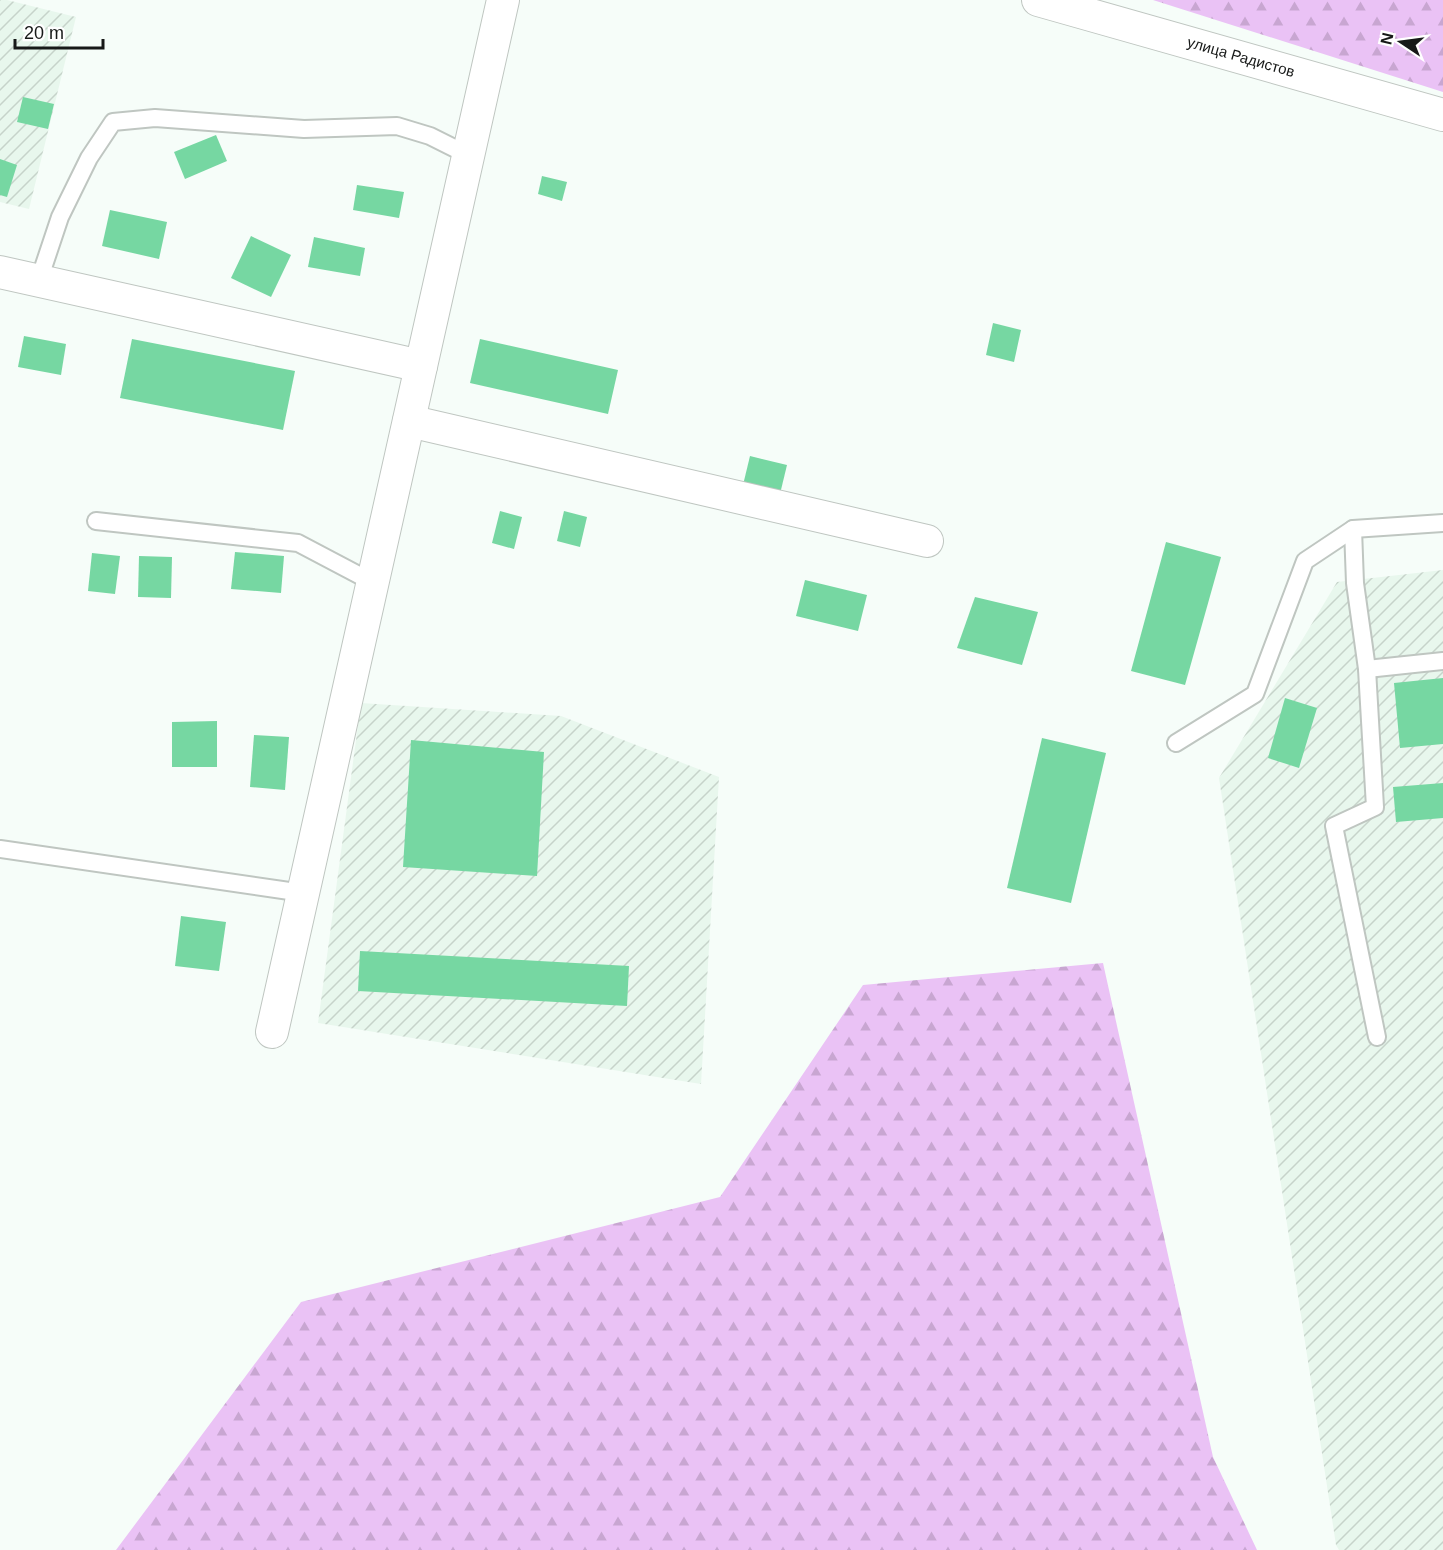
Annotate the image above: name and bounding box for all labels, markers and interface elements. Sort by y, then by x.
scale bar [15,12,104,50]
north arrow [1371,12,1431,72]
text: 20 m [24,23,64,43]
text: N [1377,31,1396,46]
street label: улица Радистов [1185,33,1297,80]

